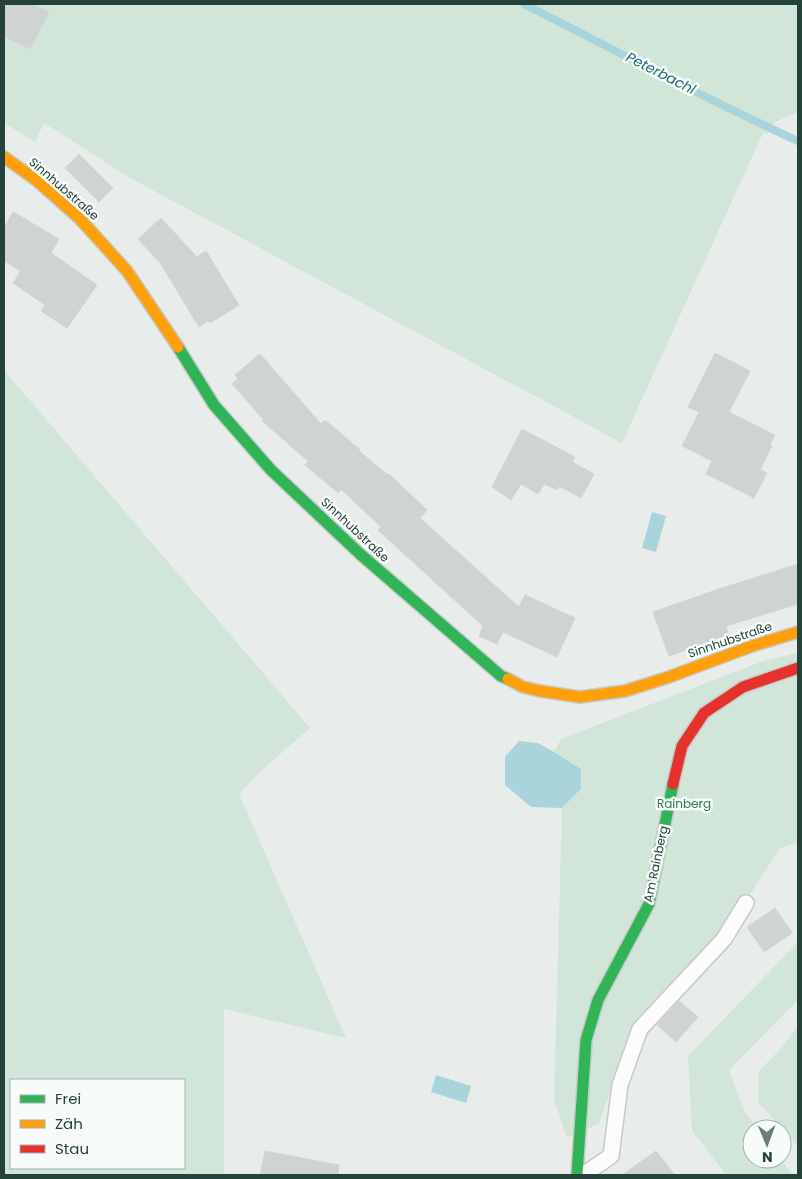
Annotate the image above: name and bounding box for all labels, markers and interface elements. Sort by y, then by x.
water label: Peterbachl [623,47,700,99]
street label: Sinnhubstraße [26,153,103,224]
street label: Sinnhubstraße [317,494,393,566]
street label: Sinnhubstraße [686,617,774,662]
park label: Rainberg [657,795,711,812]
street label: Am Rainberg [639,824,672,904]
legend [10,1079,185,1169]
text: Frei [55,1088,81,1109]
text: Zäh [55,1113,83,1134]
north arrow [742,1119,792,1169]
text: Stau [55,1138,89,1159]
text: N [762,1147,773,1167]

